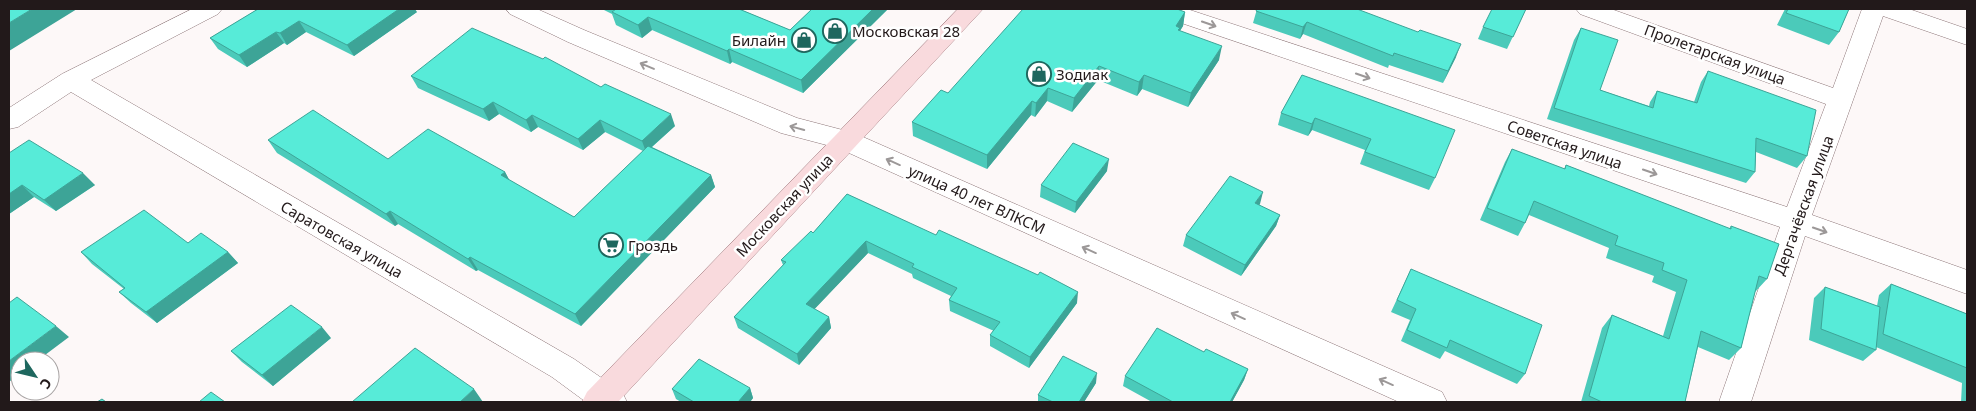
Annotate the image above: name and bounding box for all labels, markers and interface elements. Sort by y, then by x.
shop icon: Московская 28 [822,18,848,44]
street label: Пролетарская улица [1642,19,1788,89]
one-way arrow [1200,20,1216,29]
place label: Московская 28 [852,21,960,41]
shop icon: Билайн [791,27,817,53]
place label: Билайн [732,30,786,50]
one-way arrow [640,61,655,71]
shop icon: Зодиак [1026,61,1052,87]
place label: Зодиак [1056,64,1108,84]
one-way arrow [1355,72,1370,81]
street label: Советская улица [1505,115,1625,173]
one-way arrow [790,123,806,132]
street label: Дергачёвская улица [1768,132,1838,278]
street label: Московская улица [731,149,837,261]
one-way arrow [886,157,901,166]
street label: улица 40 лет ВЛКСМ [905,160,1049,238]
one-way arrow [1641,168,1657,177]
street label: Саратовская улица [277,196,407,282]
one-way arrow [1812,226,1827,235]
supermarket icon: Гроздь [598,232,624,258]
place label: Гроздь [628,235,678,255]
one-way arrow [1082,244,1097,254]
one-way arrow [1231,311,1246,320]
north arrow [10,351,60,401]
text: С [36,375,56,393]
one-way arrow [1379,377,1394,387]

